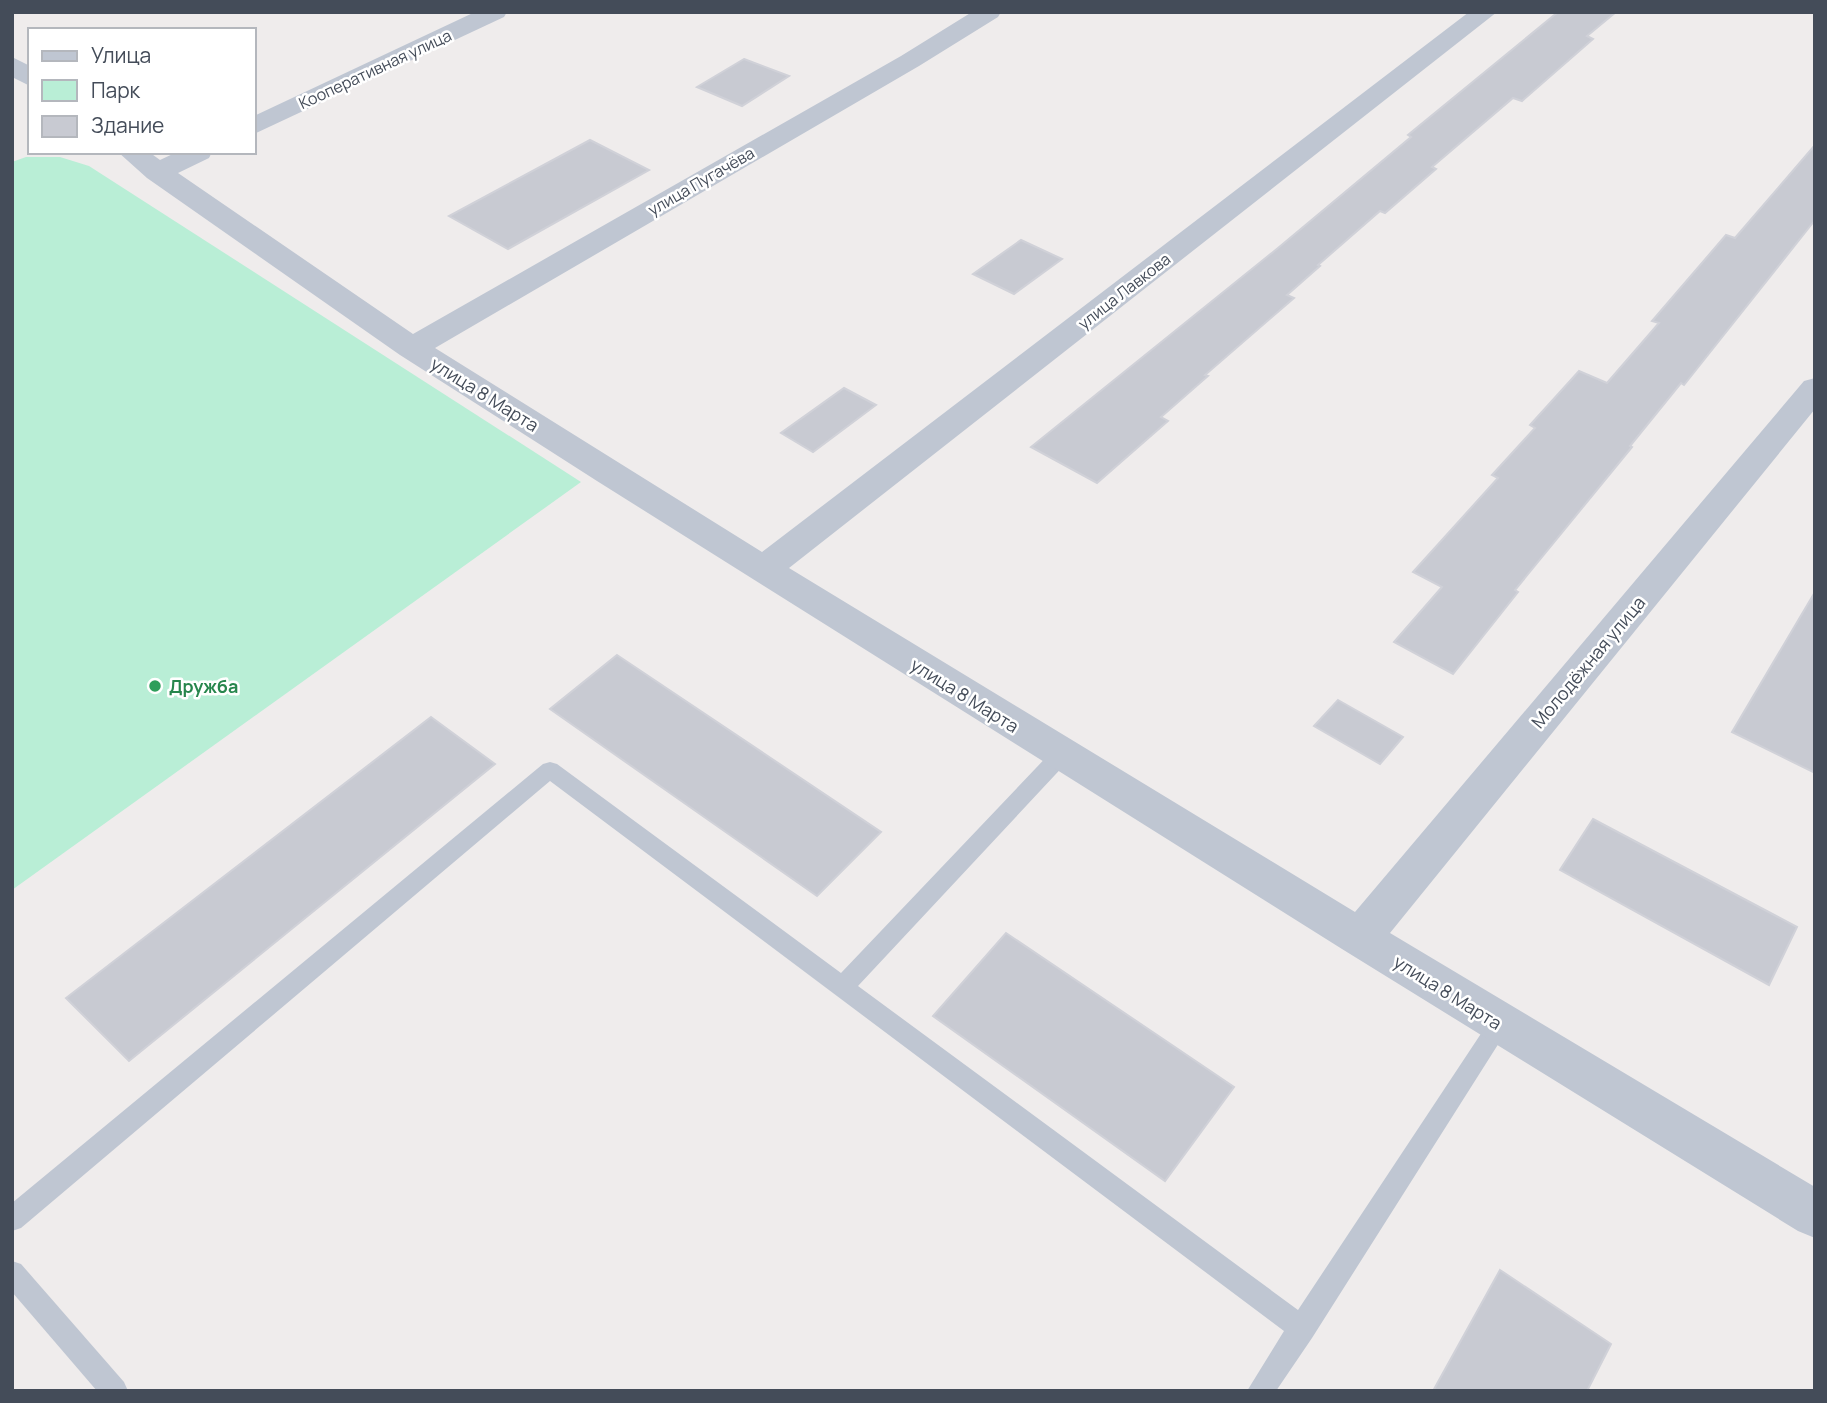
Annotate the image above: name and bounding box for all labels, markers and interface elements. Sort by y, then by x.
street label: Кооперативная улица [295,24,455,114]
legend [28,28,256,154]
text: Улица [91,41,151,69]
text: Парк [91,76,141,104]
text: Здание [91,111,164,139]
street label: улица Пугачёва [644,142,758,220]
street label: улица Лавкова [1073,248,1175,334]
street label: улица 8 Марта [426,351,544,437]
street label: Молодёжная улица [1526,591,1650,733]
street label: улица 8 Марта [906,652,1024,738]
place label: Дружба [169,674,238,698]
marker: Дружба [147,678,163,694]
street label: улица 8 Марта [1389,949,1507,1035]

